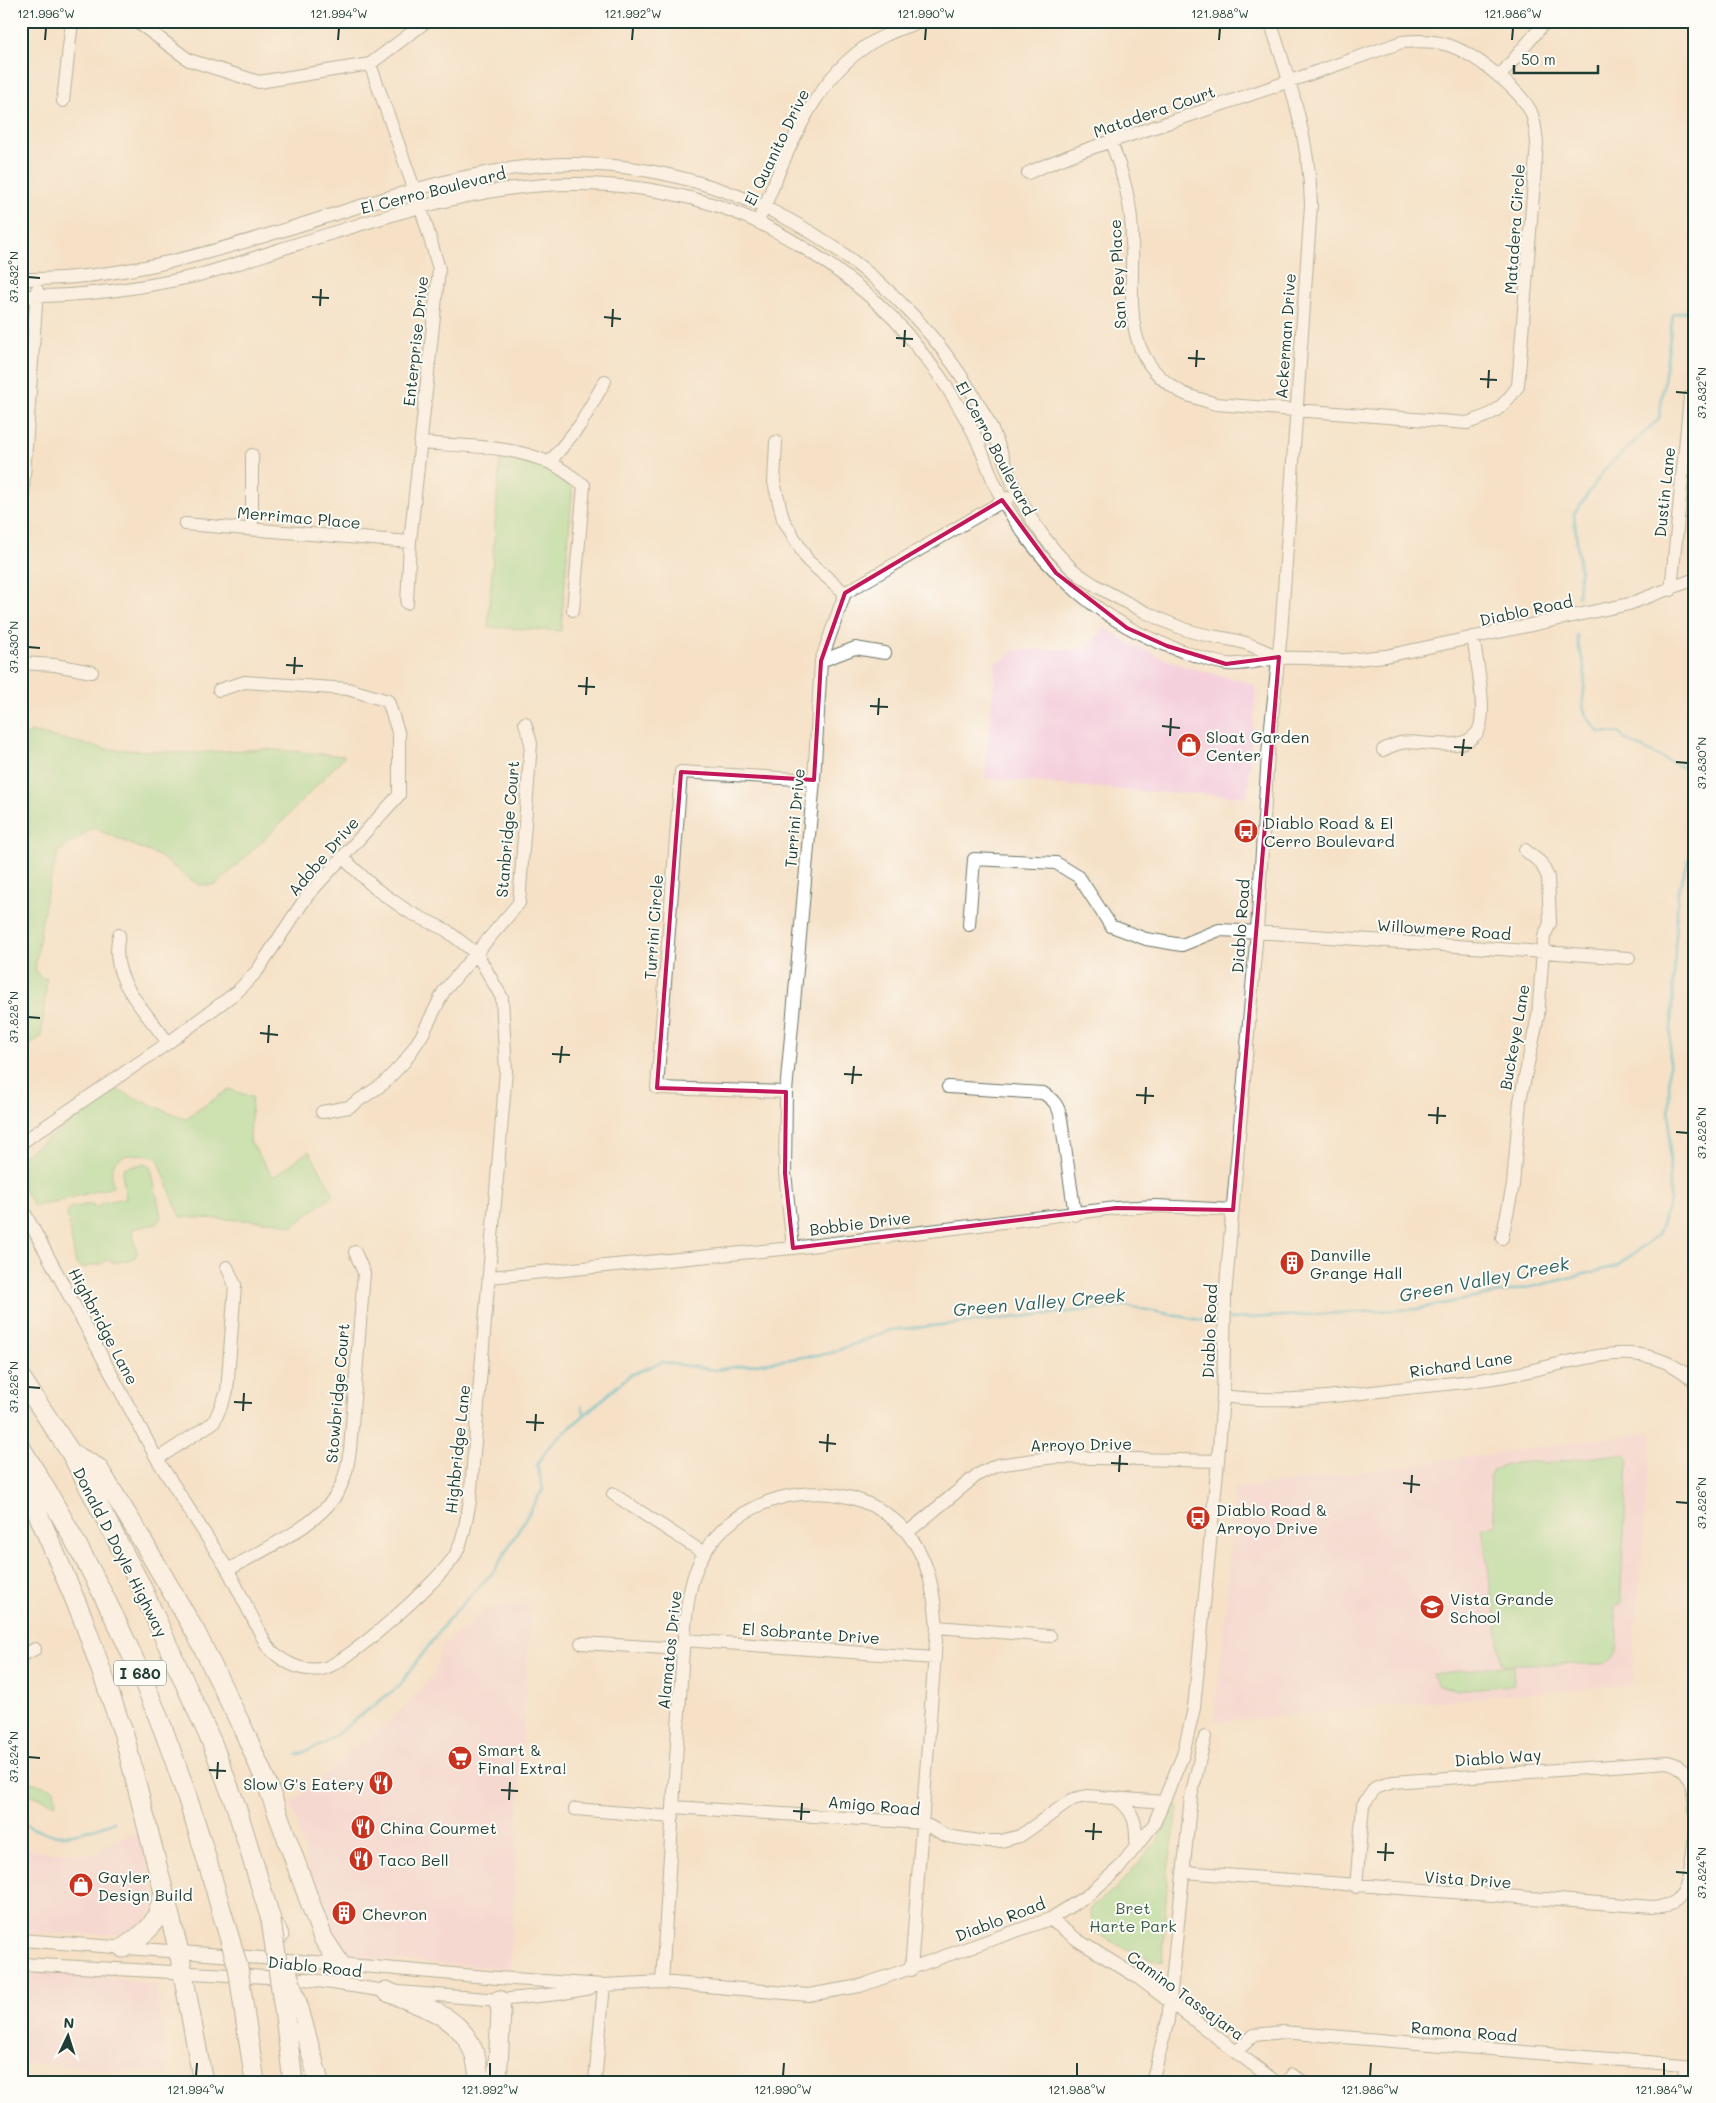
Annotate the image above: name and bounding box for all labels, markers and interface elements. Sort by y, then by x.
text: 121.996°W [17,5,75,21]
text: 121.994°W [310,5,368,21]
text: 121.992°W [605,5,662,21]
text: 121.990°W [897,5,955,21]
text: 121.988°W [1191,5,1249,21]
text: 121.986°W [1484,5,1542,21]
scale bar [1514,42,1597,74]
text: 50 m [1521,49,1556,69]
street label: Matadera Court [1090,80,1218,142]
street label: El Quanito Drive [739,85,813,209]
street label: El Cerro Boulevard [358,162,508,218]
street label: Matadera Circle [1499,163,1529,295]
street label: San Rey Place [1104,219,1130,329]
text: 37.832°N [5,251,21,303]
street label: Ackerman Drive [1270,272,1300,400]
street label: Enterprise Drive [398,275,432,407]
text: 37.832°N [1693,367,1709,419]
street label: El Cerro Boulevard [952,377,1040,519]
street label: Dustin Lane [1649,446,1679,538]
street label: Merrimac Place [236,501,362,533]
street label: Diablo Road [1478,590,1574,630]
text: 37.830°N [5,621,21,673]
place label: Sloat Garden Center [1206,726,1309,765]
shop icon: Sloat Garden Center [1176,732,1202,758]
text: 37.830°N [1693,737,1709,789]
street label: Stanbridge Court [491,760,523,898]
street label: Turrini Drive [779,767,809,869]
street label: Adobe Drive [283,812,363,900]
place label: Diablo Road & El Cerro Boulevard [1264,812,1395,851]
bus stop icon: Diablo Road & El Cerro Boulevard [1233,818,1259,844]
street label: Turrini Circle [639,874,667,980]
street label: Diablo Road [1226,878,1254,974]
street label: Willowmere Road [1376,914,1512,944]
street label: Buckeye Lane [1494,982,1534,1092]
text: 37.828°N [5,991,21,1043]
text: 37.828°N [1693,1107,1709,1159]
street label: Bobbie Drive [808,1206,912,1240]
place label: Danville Grange Hall [1310,1244,1402,1283]
building icon: Danville Grange Hall [1279,1250,1305,1276]
water label: Green Valley Creek [1397,1251,1571,1307]
street label: Highbridge Lane [64,1264,144,1388]
water label: Green Valley Creek [952,1282,1126,1321]
street label: Diablo Road [1197,1283,1221,1379]
street label: Stowbridge Court [320,1322,354,1464]
street label: Richard Lane [1408,1346,1514,1382]
text: 37.826°N [5,1361,21,1413]
street label: Highbridge Lane [440,1384,474,1514]
street label: Arroyo Drive [1030,1433,1132,1455]
street label: Donald D Doyle Highway [69,1464,173,1640]
text: 37.826°N [1693,1477,1709,1529]
place label: Diablo Road & Arroyo Drive [1216,1499,1327,1538]
bus stop icon: Diablo Road & Arroyo Drive [1185,1505,1211,1531]
place label: Vista Grande School [1450,1588,1554,1627]
street label: Alamatos Drive [652,1589,686,1711]
school or university icon: Vista Grande School [1419,1594,1445,1620]
street label: El Sobrante Drive [741,1618,881,1648]
road number: I 680 [114,1660,166,1686]
text: 37.824°N [5,1731,21,1783]
place label: Smart & Final Extra! [478,1739,566,1778]
street label: Diablo Way [1454,1743,1542,1771]
supermarket icon: Smart & Final Extra! [447,1745,473,1771]
restaurant icon: Slow G's Eatery [368,1770,394,1796]
place label: Slow G's Eatery [243,1773,364,1794]
street label: Amigo Road [827,1791,921,1819]
restaurant icon: China Courmet [350,1814,376,1840]
place label: China Courmet [380,1817,497,1838]
restaurant icon: Taco Bell [348,1846,374,1872]
text: 37.824°N [1693,1847,1709,1899]
place label: Taco Bell [378,1849,449,1870]
street label: Vista Drive [1424,1865,1512,1893]
place label: Gayler Design Build [98,1866,193,1905]
shop icon: Gayler Design Build [68,1872,94,1898]
street label: Diablo Road [952,1892,1048,1946]
park label: Bret Harte Park [1089,1897,1177,1936]
building icon: Chevron [331,1900,357,1926]
place label: Chevron [362,1903,427,1924]
street label: Camino Tassajara [1123,1945,1249,2045]
street label: Diablo Road [267,1951,363,1981]
north arrow [42,2010,92,2060]
text: N [63,2013,75,2032]
street label: Ramona Road [1410,2016,1518,2046]
text: 121.994°W [167,2081,225,2097]
text: 121.992°W [462,2081,519,2097]
text: 121.990°W [754,2081,812,2097]
text: 121.988°W [1048,2081,1106,2097]
text: 121.986°W [1341,2081,1399,2097]
text: 121.984°W [1635,2081,1693,2097]

